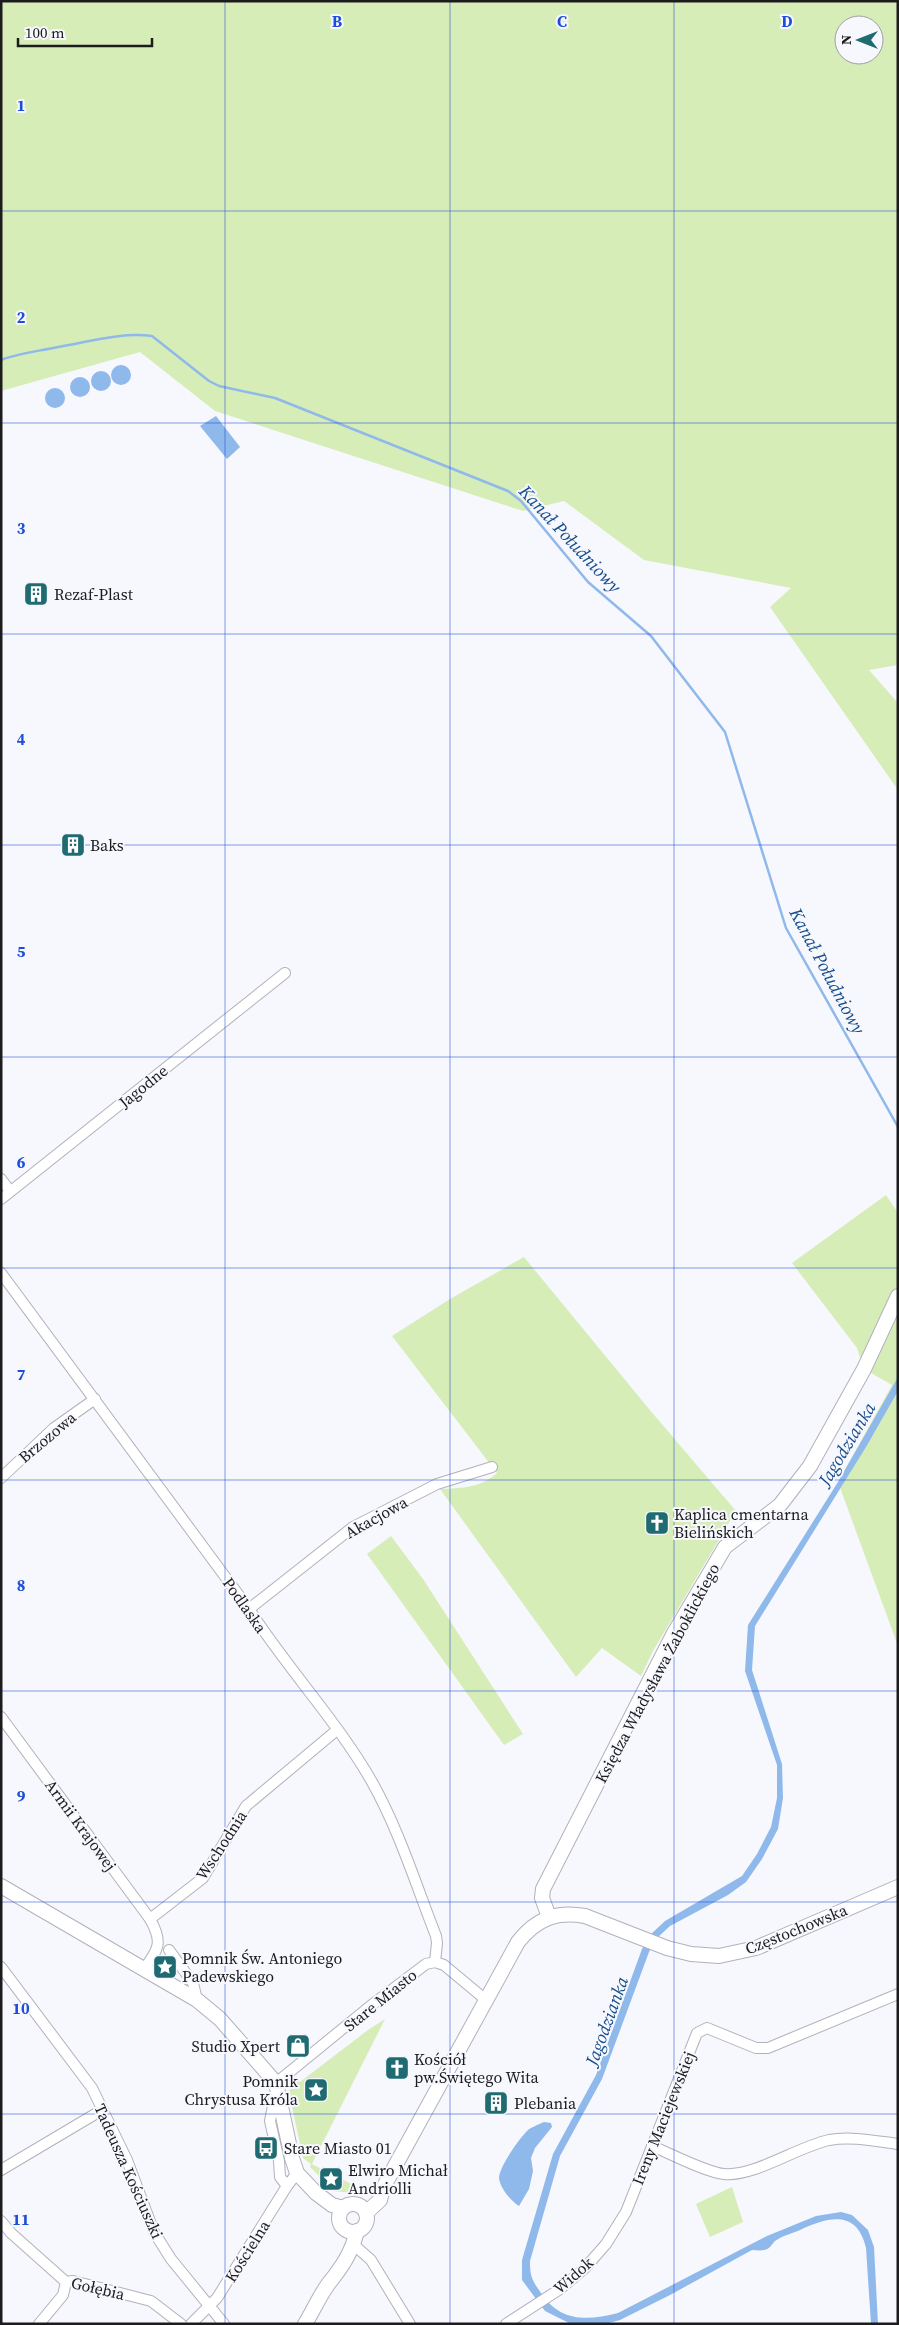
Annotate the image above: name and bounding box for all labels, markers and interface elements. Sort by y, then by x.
text: B [332,10,343,32]
text: C [557,10,567,32]
text: D [781,10,793,32]
scale bar [18,15,151,47]
north arrow [834,15,884,65]
text: 100 m [25,22,65,43]
text: N [836,35,856,45]
text: 1 [17,94,25,116]
text: 2 [17,306,26,328]
water label: Kanał Południowy [513,478,627,598]
text: 3 [17,517,26,539]
building icon: Rezaf-Plast [23,581,49,607]
place label: Rezaf-Plast [54,583,134,605]
text: 4 [17,728,26,750]
building icon: Baks [60,832,86,858]
place label: Baks [90,834,124,856]
water label: Kanał Południowy [783,903,871,1039]
text: 5 [17,940,26,962]
street label: Jagodne [113,1059,172,1113]
text: 6 [17,1151,26,1173]
text: 7 [17,1363,26,1385]
water label: Jagodzianka [810,1397,882,1493]
street label: Brzozowa [13,1406,81,1468]
street label: Akacjowa [341,1490,412,1543]
place label: Kaplica cmentarna Bielińskich [674,1503,809,1543]
church icon: Kaplica cmentarna Bielińskich [644,1510,670,1536]
street label: Księdza Władysława Żaboklickiego [590,1559,725,1787]
street label: Podlaska [218,1573,273,1638]
text: 8 [17,1574,25,1596]
street label: Armii Krajowej [40,1775,122,1875]
text: 9 [17,1785,26,1807]
street label: Wschodnia [190,1805,252,1884]
street label: Częstochowska [742,1898,851,1959]
place label: Pomnik Św. Antoniego Padewskiego [182,1947,342,1987]
place icon: Pomnik Św. Antoniego Padewskiego [152,1954,178,1980]
street label: Stare Miasto [339,1964,421,2036]
water label: Jagodzianka [578,1972,634,2072]
text: 10 [12,1997,30,2019]
shop icon: Studio Xpert [285,2033,311,2059]
place label: Studio Xpert [192,2035,281,2057]
place label: Kościół pw.Świętego Wita [414,2048,539,2088]
street label: Ireny Maciejewskiej [626,2048,700,2188]
church icon: Kościół pw.Świętego Wita [384,2055,410,2081]
place label: Pomnik Chrystusa Króla [184,2070,299,2110]
place icon: Pomnik Chrystusa Króla [303,2077,329,2103]
building icon: Plebania [483,2090,509,2116]
place label: Plebania [514,2092,577,2114]
street label: Tadeusza Kościuszki [89,2100,169,2242]
bus stop icon: Stare Miasto 01 [253,2135,279,2161]
place label: Stare Miasto 01 [284,2137,392,2159]
place label: Elwiro Michał Andriolli [348,2159,448,2199]
place icon: Elwiro Michał Andriolli [318,2166,344,2192]
text: 11 [12,2208,30,2230]
street label: Kościelna [219,2215,275,2286]
street label: Widok [548,2251,598,2298]
street label: Gołębia [69,2271,128,2305]

